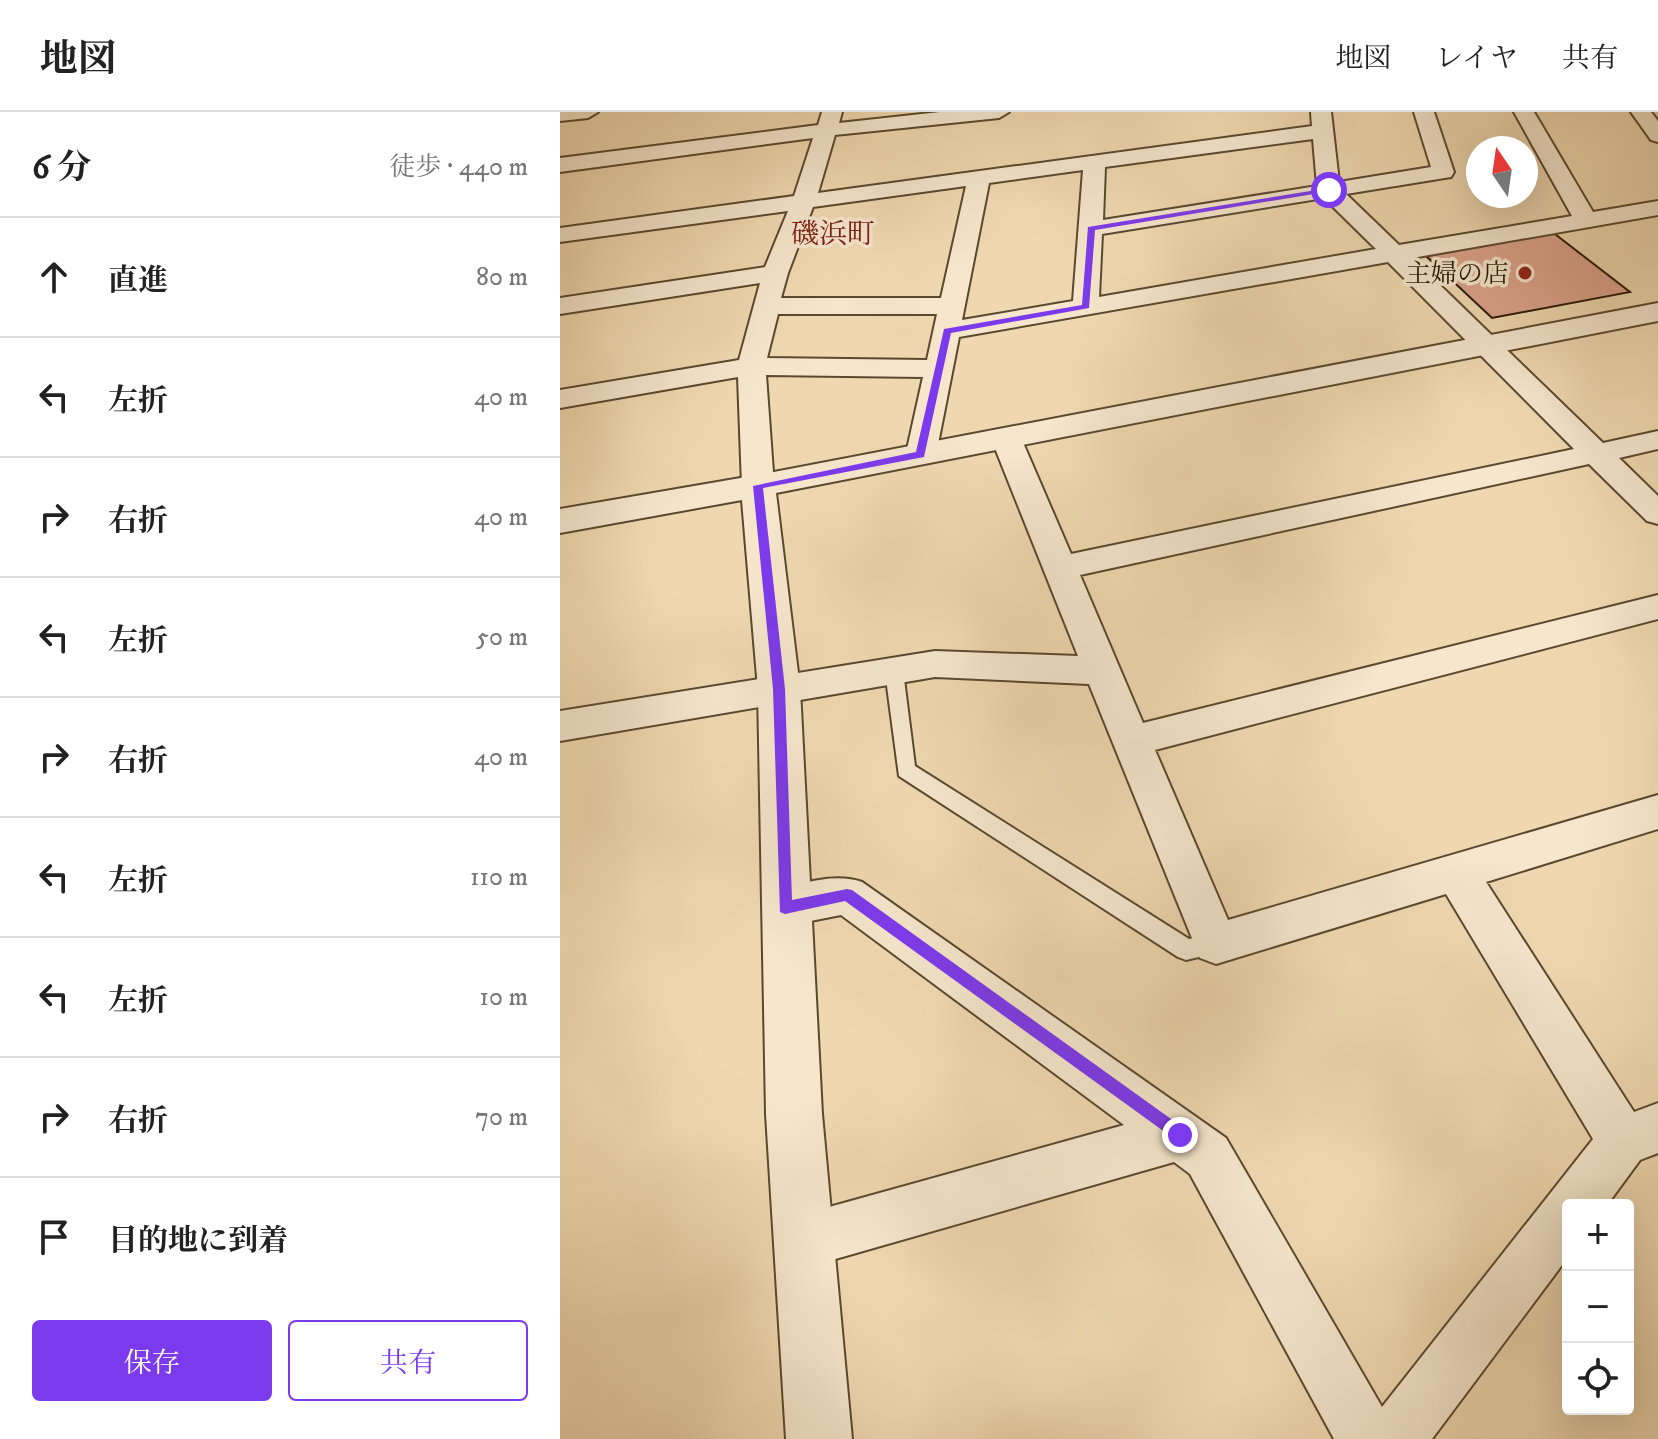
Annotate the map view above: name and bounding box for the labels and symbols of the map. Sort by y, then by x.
north arrow [1466,136,1538,208]
route start [1311,172,1347,208]
district label: 磯浜町 [791,217,875,252]
place label: 主婦の店 [1405,258,1509,291]
marker: 主婦の店 [1516,264,1534,282]
route end [1162,1117,1198,1153]

